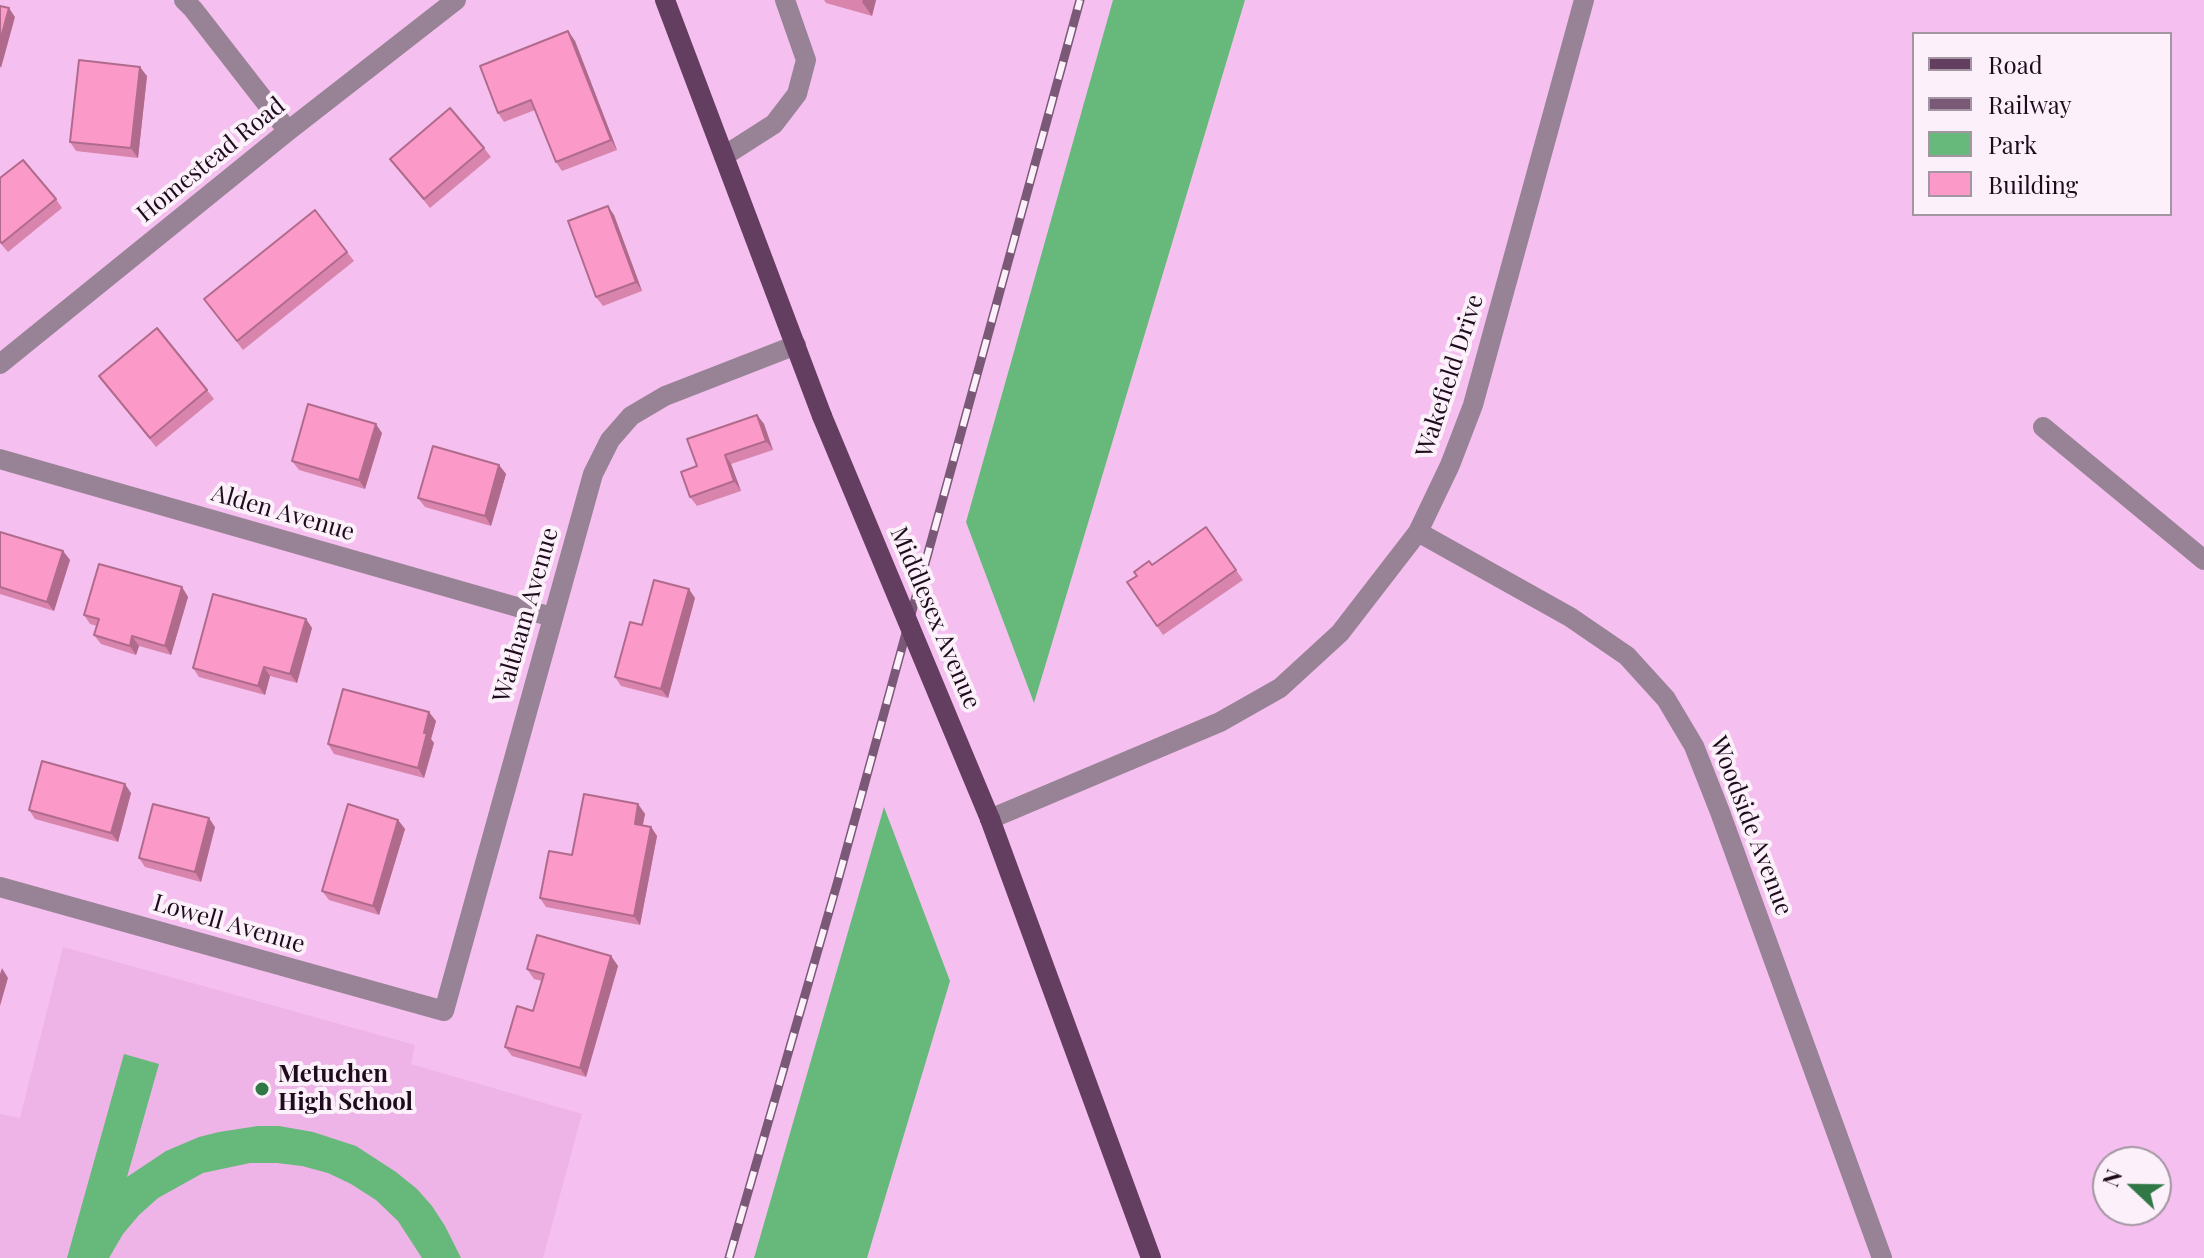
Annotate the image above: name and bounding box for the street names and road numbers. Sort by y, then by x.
street label: Homestead Road [131,91,291,229]
street label: Wakefield Drive [1410,291,1490,461]
street label: Alden Avenue [208,479,358,547]
street label: Middlesex Avenue [884,523,986,713]
street label: Waltham Avenue [487,524,565,706]
street label: Woodside Avenue [1704,732,1798,920]
street label: Lowell Avenue [150,889,308,959]

